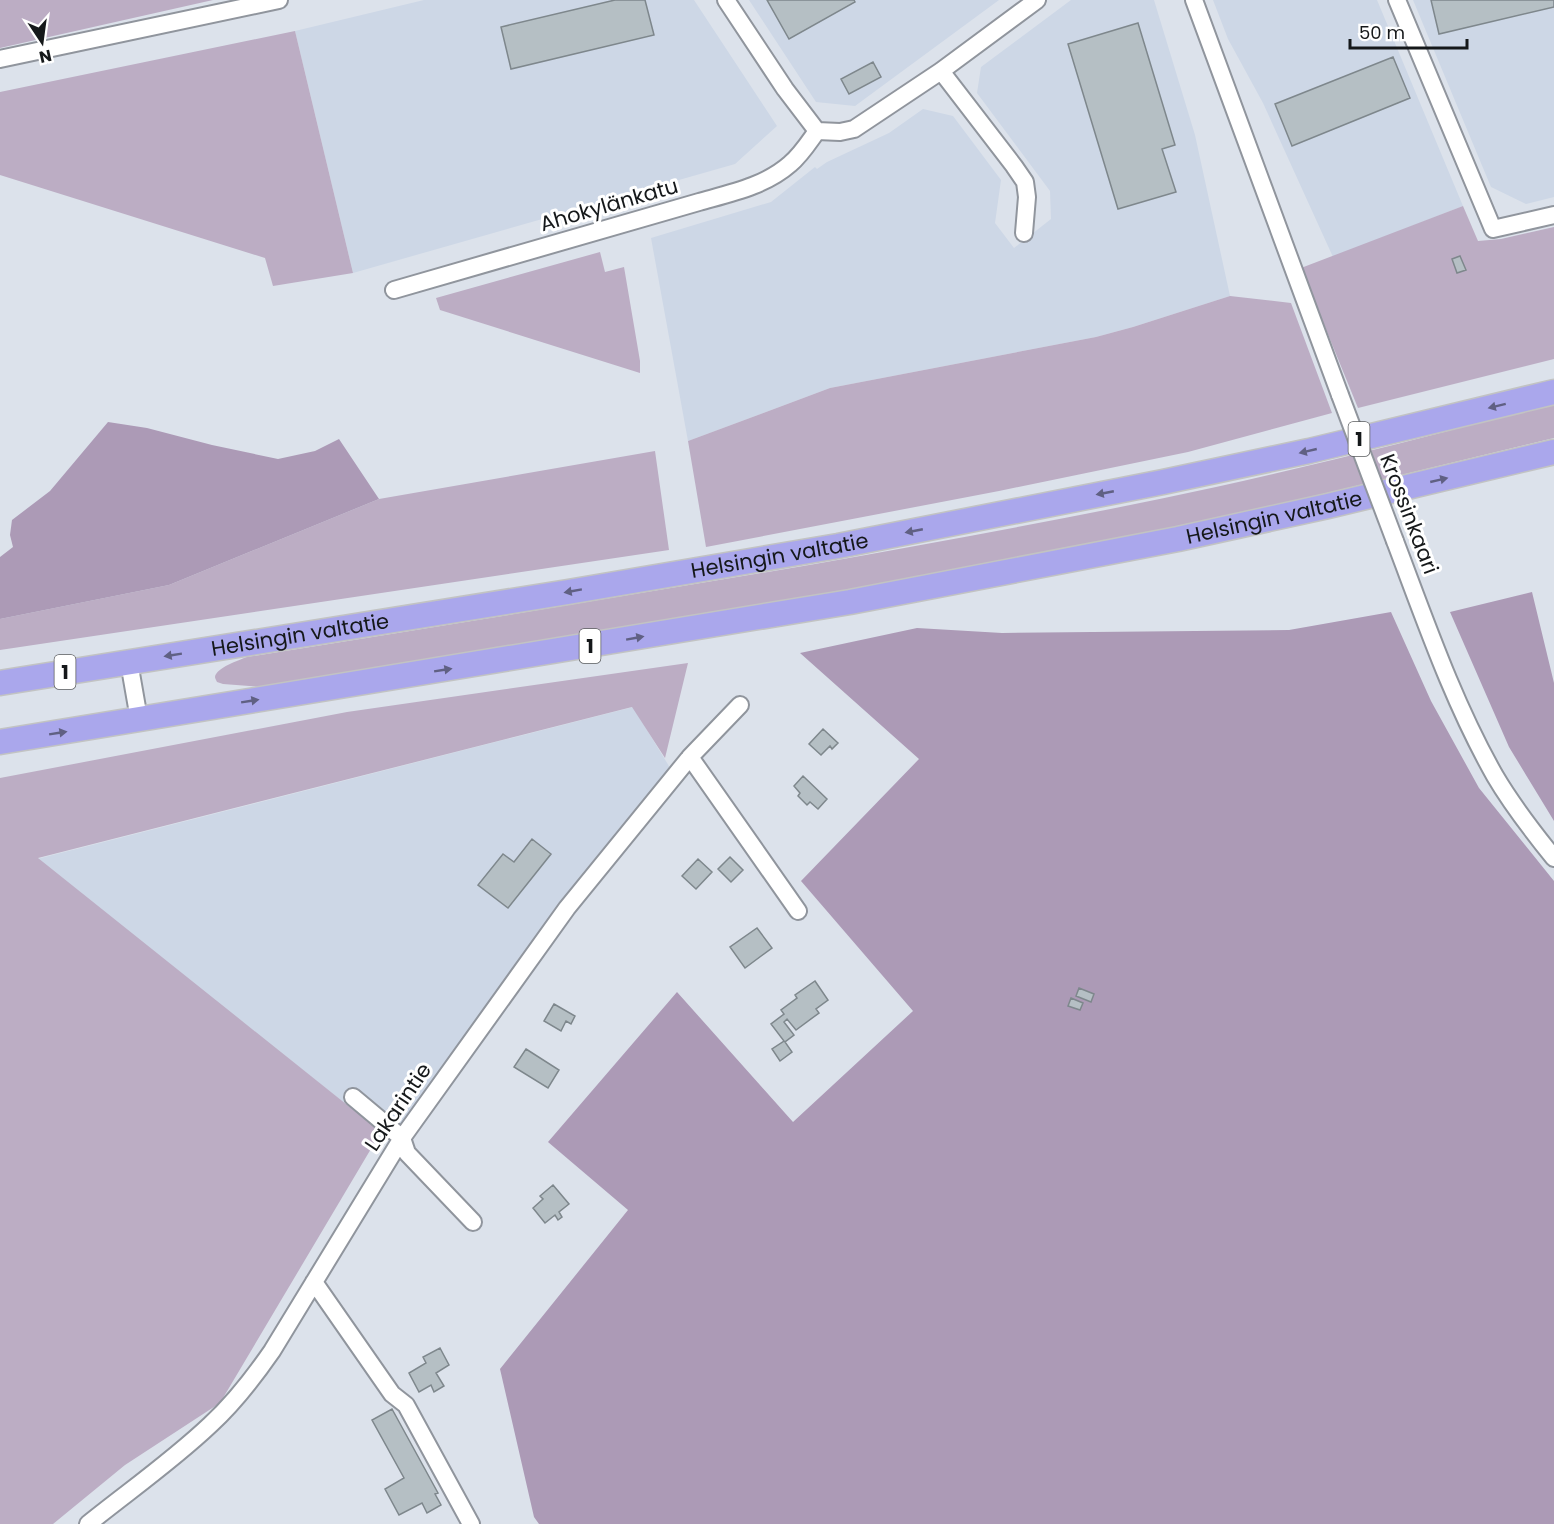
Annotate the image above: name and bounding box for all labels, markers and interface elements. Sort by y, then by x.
north arrow [12,12,72,72]
scale bar [1350,12,1467,50]
text: 50 m [1359,20,1405,45]
text: N [37,44,54,69]
street label: Ahokylänkatu [536,171,681,238]
one-way arrow [1488,401,1506,411]
road number: 1 [1348,422,1370,456]
one-way arrow [1298,447,1317,456]
street label: Krossinkaari [1373,450,1446,578]
one-way arrow [1430,474,1449,484]
street label: Helsingin valtatie [1183,483,1365,551]
one-way arrow [1095,489,1114,498]
street label: Helsingin valtatie [689,525,871,585]
one-way arrow [904,527,923,536]
one-way arrow [563,587,582,596]
street label: Helsingin valtatie [209,606,391,663]
road number: 1 [580,629,600,663]
one-way arrow [626,634,645,643]
one-way arrow [163,650,182,659]
road number: 1 [54,655,76,689]
one-way arrow [433,665,452,674]
one-way arrow [241,697,260,706]
one-way arrow [48,728,67,737]
street label: Lakarintie [357,1057,438,1157]

